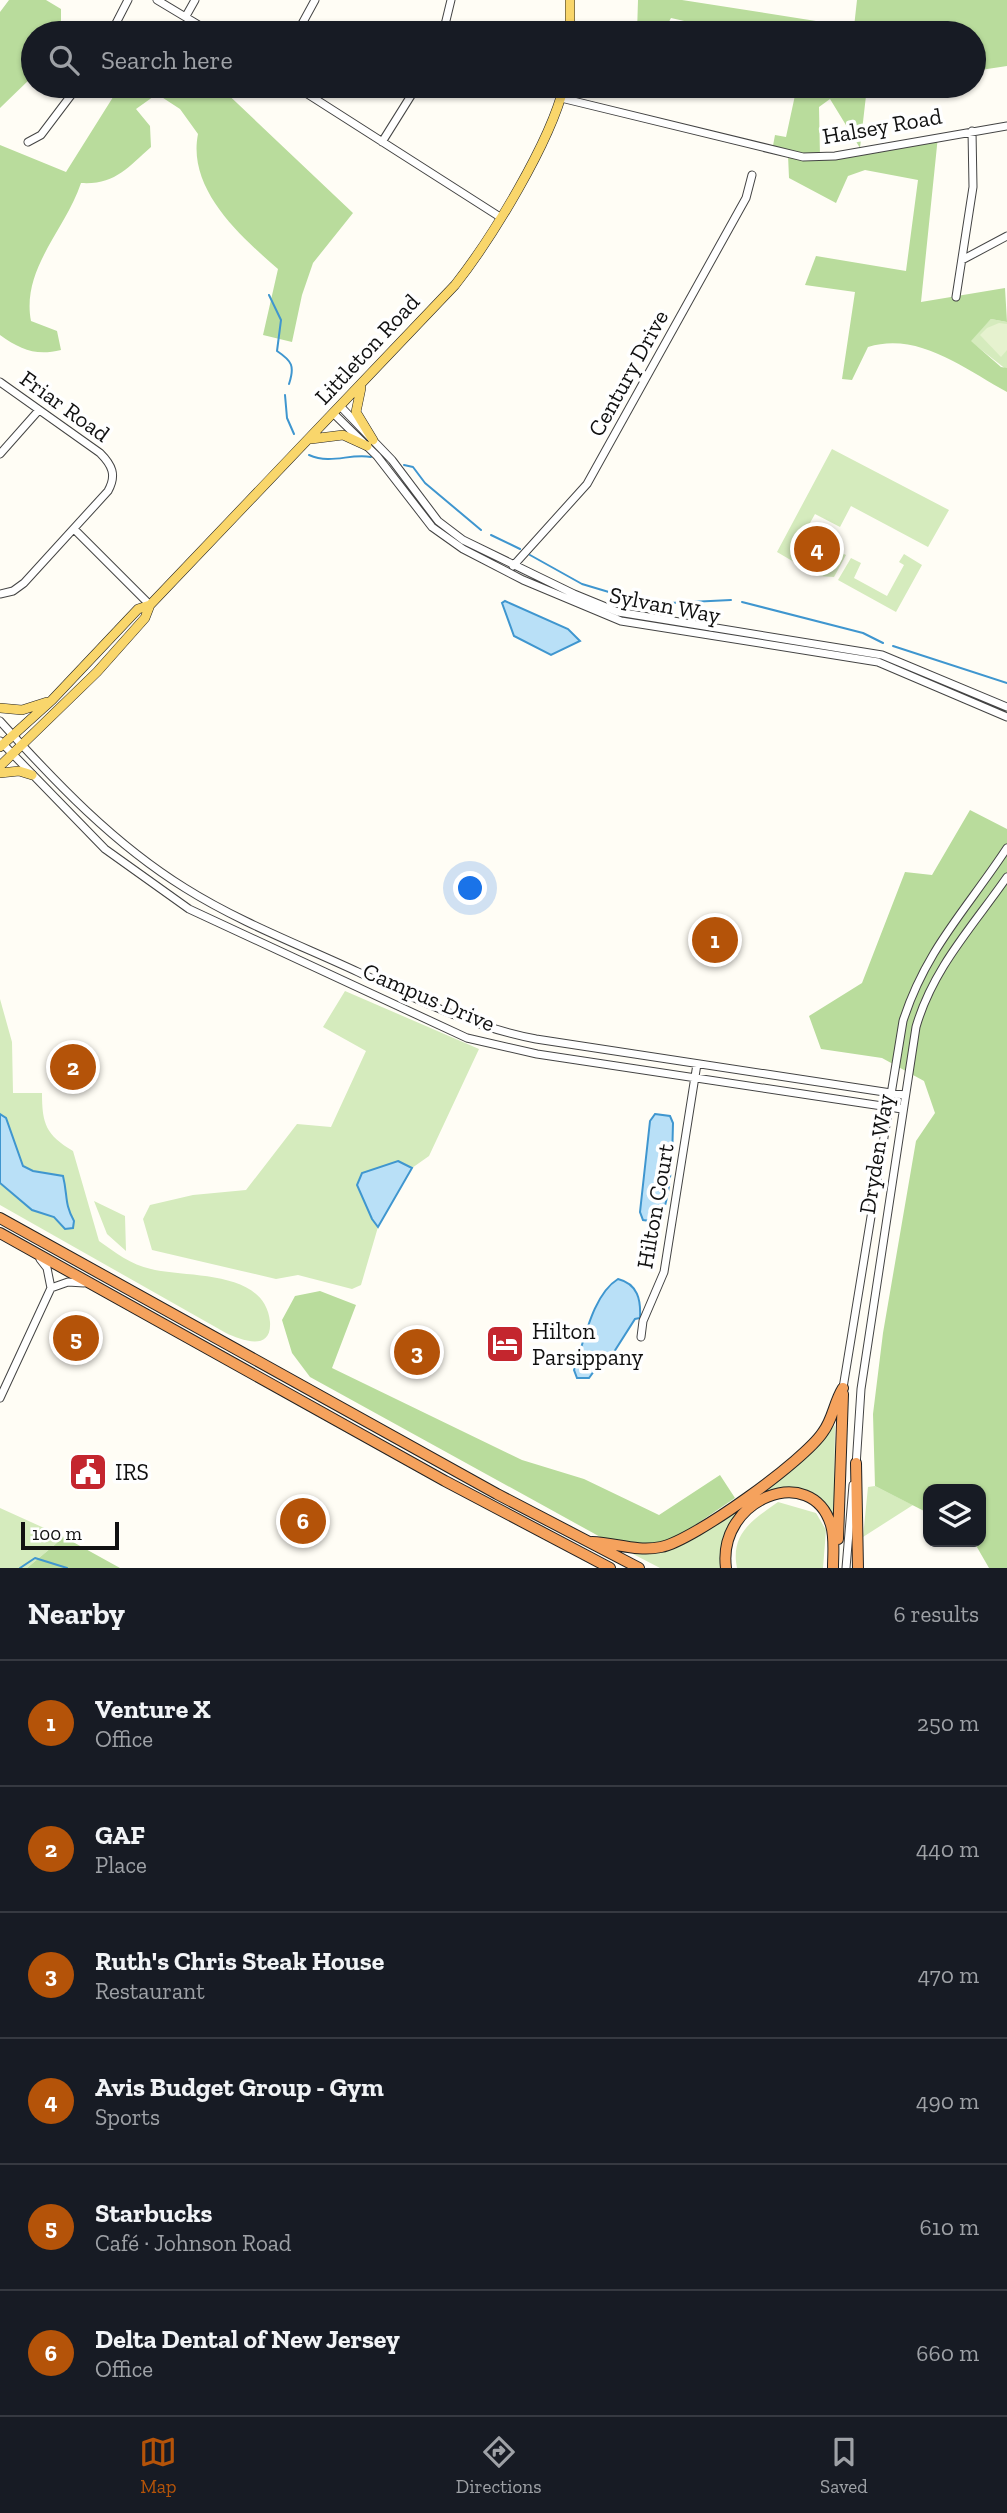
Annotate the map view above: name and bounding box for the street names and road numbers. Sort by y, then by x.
street label: Halsey Road [820,102,944,150]
street label: Littleton Road [309,288,426,410]
street label: Century Drive [582,305,674,441]
street label: Friar Road [15,364,116,448]
street label: Sylvan Way [607,581,723,630]
street label: Campus Drive [359,957,499,1037]
street label: Dryden Way [853,1092,899,1216]
street label: Hilton Court [630,1141,680,1271]

